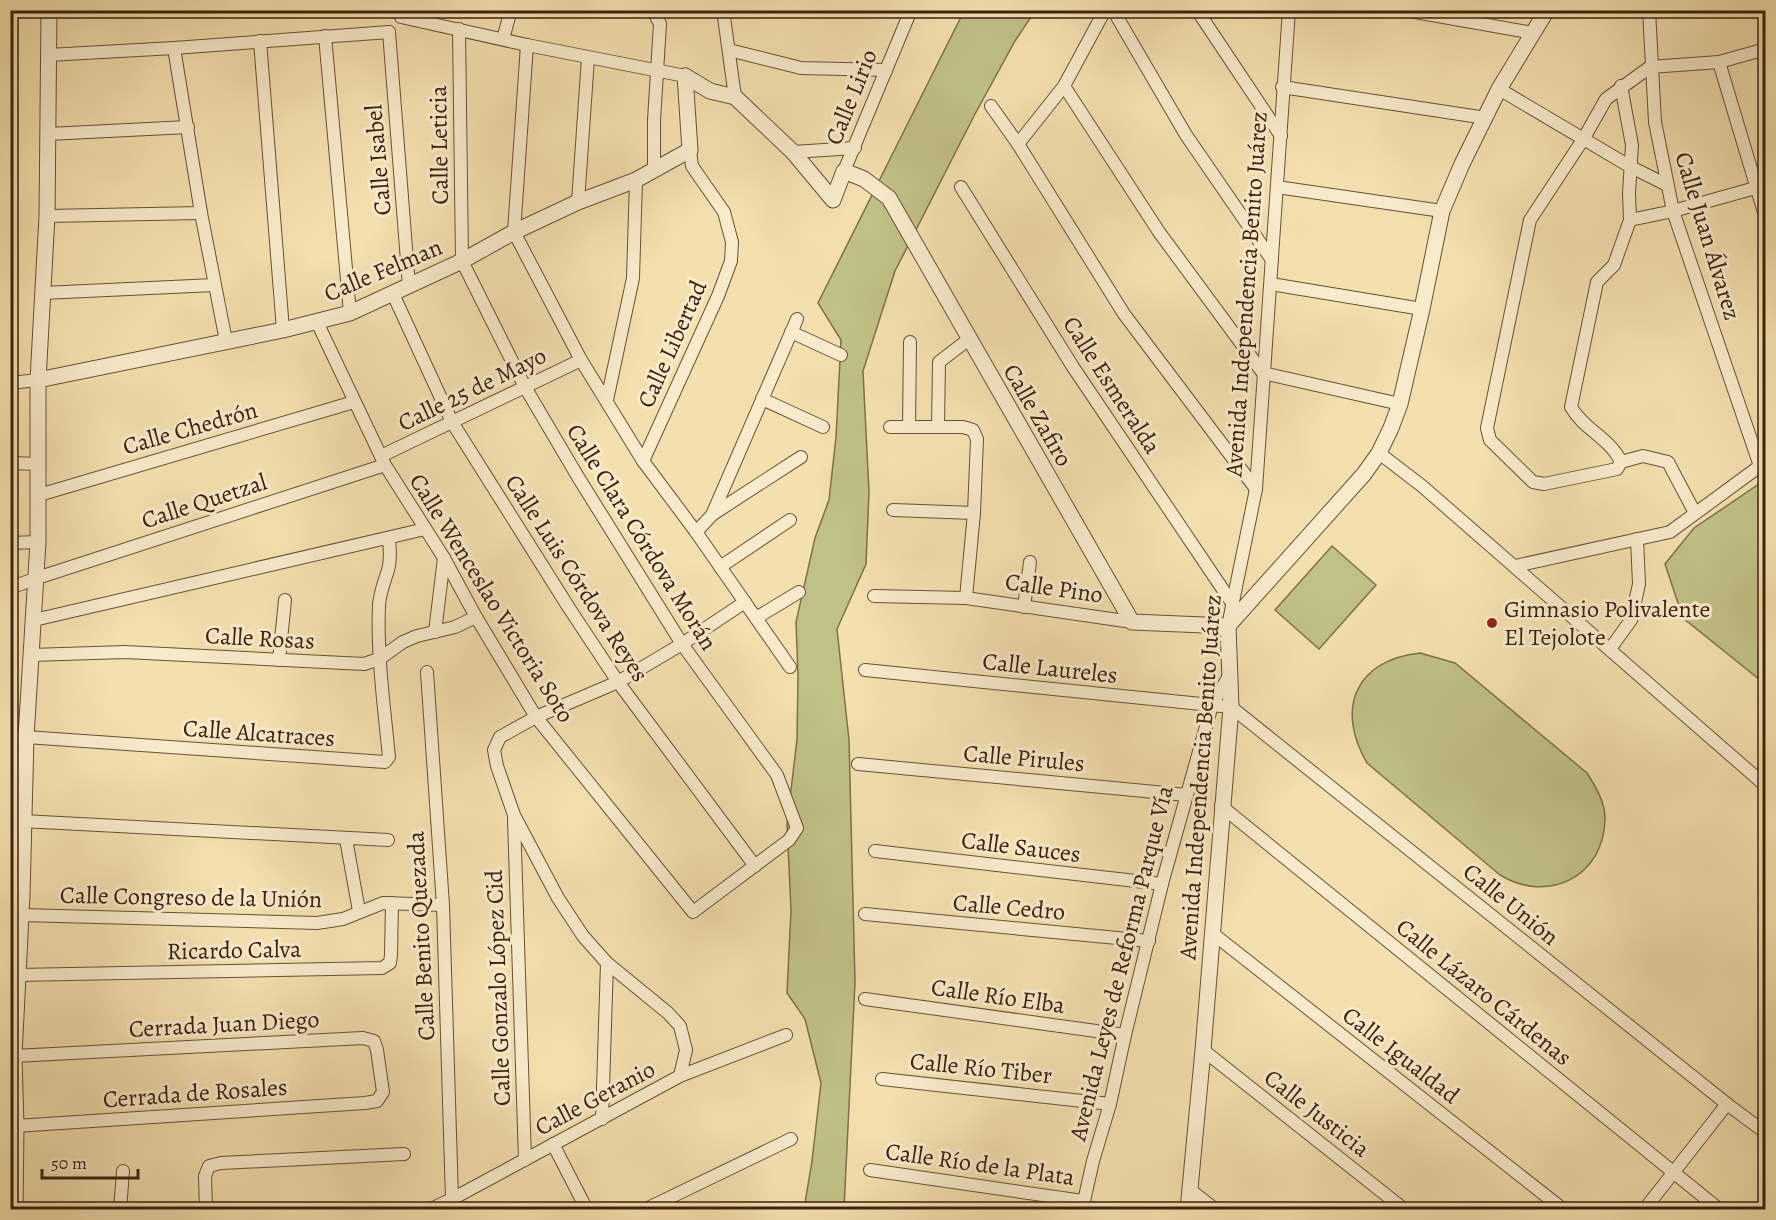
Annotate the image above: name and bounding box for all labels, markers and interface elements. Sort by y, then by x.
street label: Calle Lirio [817,44,885,149]
street label: Calle Leticia [422,84,456,205]
street label: Calle Isabel [357,103,399,217]
street label: Avenida Independencia Benito Juárez [1217,110,1275,479]
street label: Calle Juan Álvarez [1667,148,1749,324]
street label: Calle Felman [319,231,447,309]
street label: Calle Libertad [630,275,714,413]
street label: Calle Esmeralda [1056,310,1169,461]
street label: Calle 25 de Mayo [392,339,552,439]
street label: Calle Zafiro [996,358,1080,472]
street label: Calle Chedrón [119,393,261,463]
street label: Calle Clara Córdova Morán [559,418,725,656]
street label: Calle Quetzal [137,466,271,536]
street label: Calle Wenceslao Victoria Soto [402,467,582,729]
street label: Calle Luis Córdova Reyes [498,468,656,688]
street label: Calle Pino [1003,565,1105,611]
street label: Avenida Independencia Benito Juárez [1171,593,1229,962]
place label: Gimnasio Polivalente El Tejolote [1504,593,1710,653]
marker: Gimnasio Polivalente El Tejolote [1485,616,1499,630]
street label: Calle Rosas [204,619,316,657]
street label: Calle Laureles [981,645,1119,691]
street label: Calle Alcatraces [182,712,336,754]
street label: Calle Pirules [962,737,1086,779]
street label: Avenida Leyes de Reforma Parque Vía [1061,781,1181,1145]
street label: Calle Sauces [959,824,1083,870]
street label: Calle Benito Quezada [399,830,442,1041]
street label: Calle Unión [1457,856,1565,952]
street label: Calle Gonzalo López Cid [478,869,518,1107]
street label: Calle Congreso de la Unión [60,879,322,915]
street label: Calle Cedro [952,886,1066,928]
street label: Calle Lázaro Cárdenas [1389,911,1579,1073]
street label: Ricardo Calva [167,933,302,967]
street label: Calle Río Elba [929,971,1068,1021]
street label: Calle Igualdad [1336,999,1466,1111]
street label: Cerrada Juan Diego [128,1003,320,1045]
street label: Calle Río Tiber [908,1045,1054,1091]
street label: Calle Geranio [529,1053,661,1143]
street label: Calle Justicia [1258,1062,1377,1165]
street label: Cerrada de Rosales [102,1071,288,1115]
street label: Calle Río de la Plata [883,1135,1078,1193]
scale bar [42,1142,138,1180]
text: 50 m [51,1151,87,1175]

